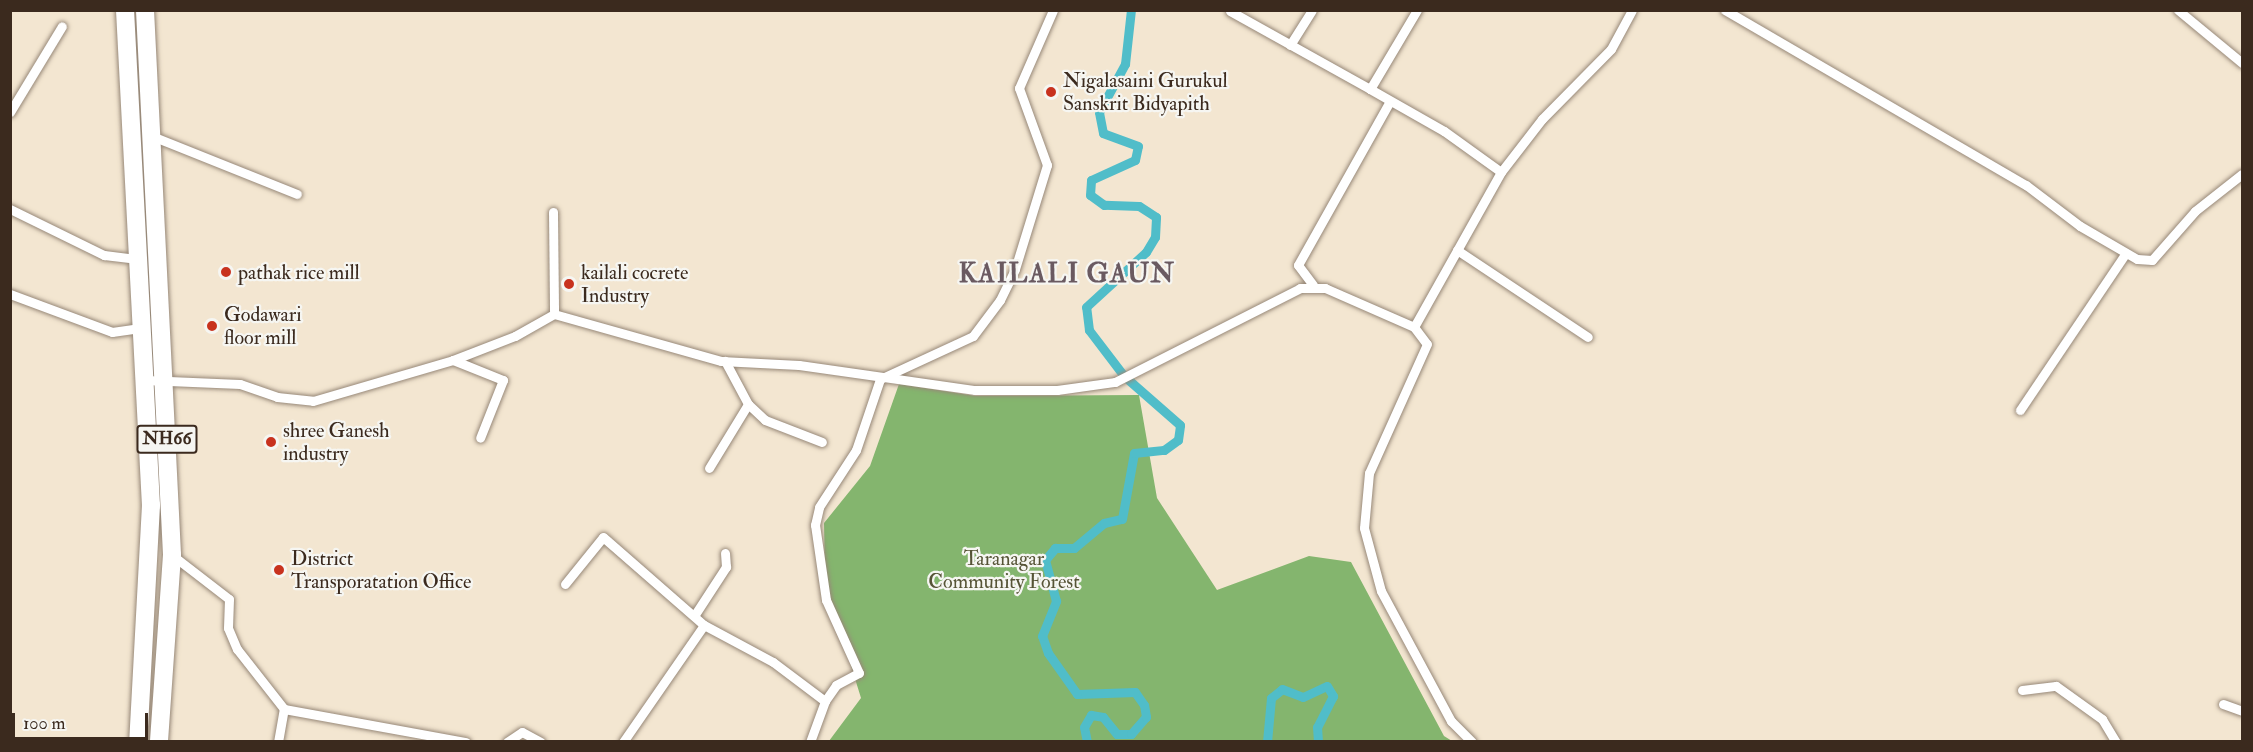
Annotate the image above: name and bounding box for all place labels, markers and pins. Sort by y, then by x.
place label: Nigalasaini Gurukul Sanskrit Bidyapith [1063,68,1228,115]
marker: Nigalasaini Gurukul Sanskrit Bidyapith [1044,85,1058,99]
place label: pathak rice mill [238,260,360,284]
place label: kailali cocrete Industry [581,260,688,307]
marker: pathak rice mill [219,265,233,279]
marker: kailali cocrete Industry [562,277,576,291]
place label: Godawari floor mill [224,302,302,349]
marker: Godawari floor mill [205,319,219,333]
place label: shree Ganesh industry [283,418,390,465]
marker: shree Ganesh industry [264,435,278,449]
place label: District Transporatation Office [291,546,471,593]
marker: District Transporatation Office [272,563,286,577]

